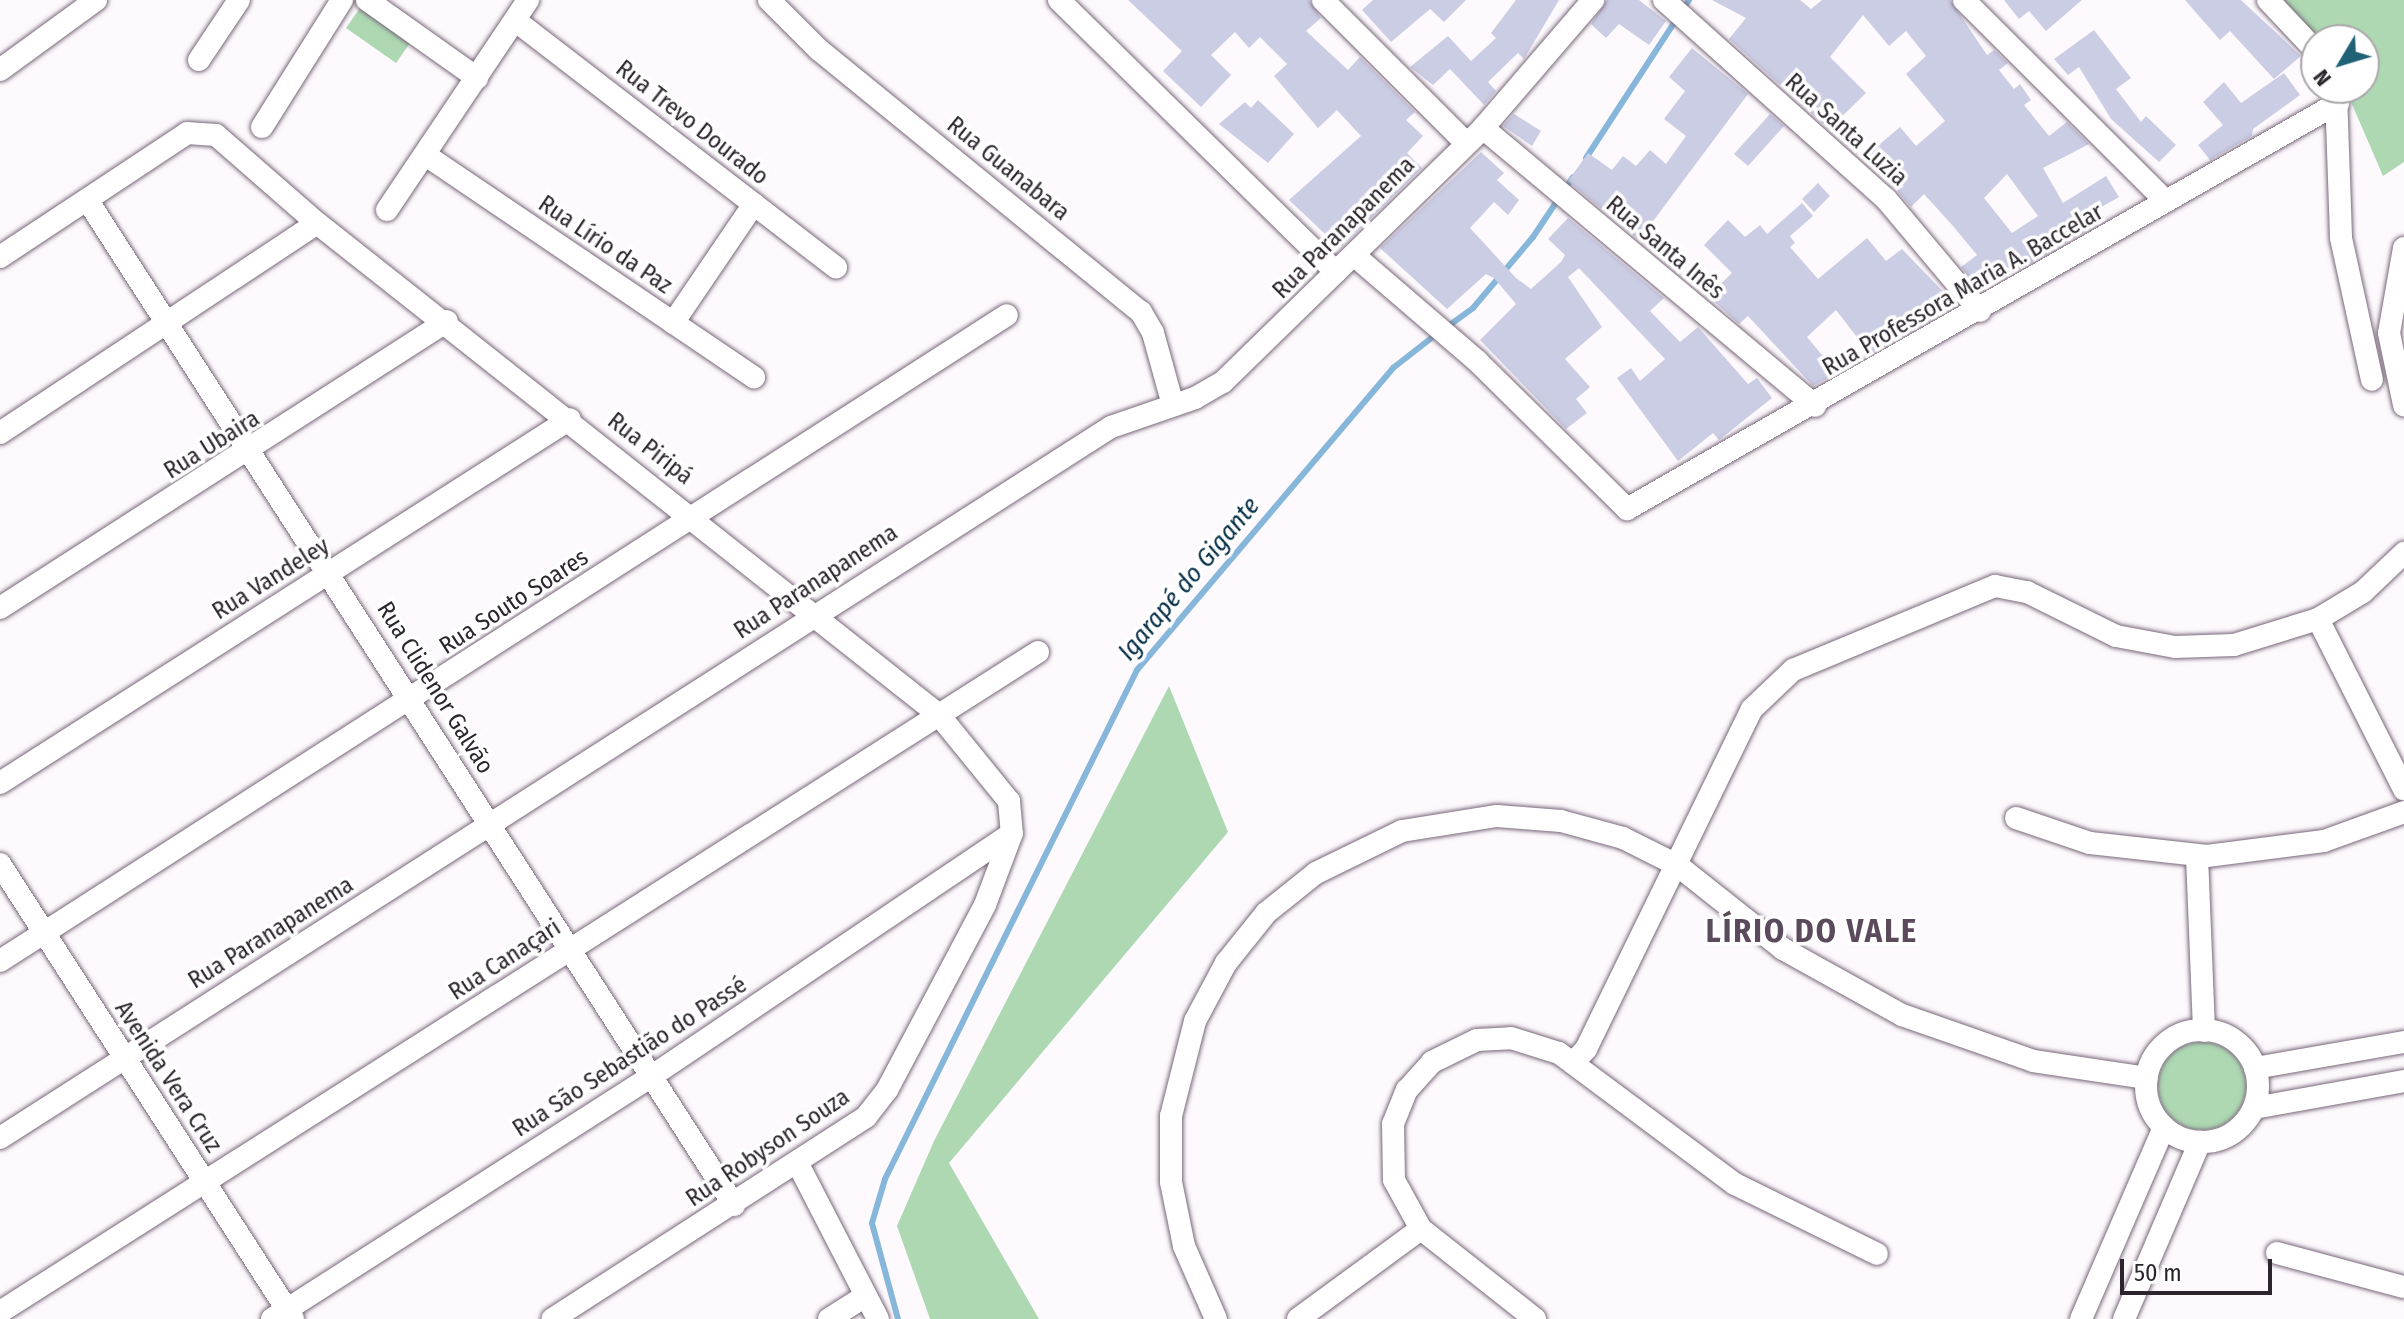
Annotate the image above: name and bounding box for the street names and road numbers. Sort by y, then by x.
street label: Rua Trevo Dourado [610,54,774,192]
street label: Rua Santa Luzia [1779,68,1913,192]
street label: Rua Guanabara [941,111,1075,227]
street label: Rua Paranapanema [1267,151,1421,305]
street label: Rua Lírio da Paz [533,190,677,300]
street label: Rua Santa Inês [1600,190,1730,306]
street label: Rua Professora Maria A. Baccelar [1818,198,2108,382]
street label: Rua Ubaira [159,404,265,486]
street label: Rua Piripá [602,407,698,491]
street label: Rua Paranapanema [729,518,903,646]
street label: Rua Vandeley [207,532,335,626]
street label: Rua Souto Soares [434,543,594,661]
street label: Rua Clidenor Galvão [370,597,500,779]
street label: Rua Paranapanema [183,871,359,995]
street label: Rua Canaçari [444,913,566,1007]
street label: Rua São Sebastião do Passé [508,971,752,1143]
street label: Avenida Vera Cruz [108,996,228,1158]
street label: Rua Robyson Souza [681,1083,855,1213]

